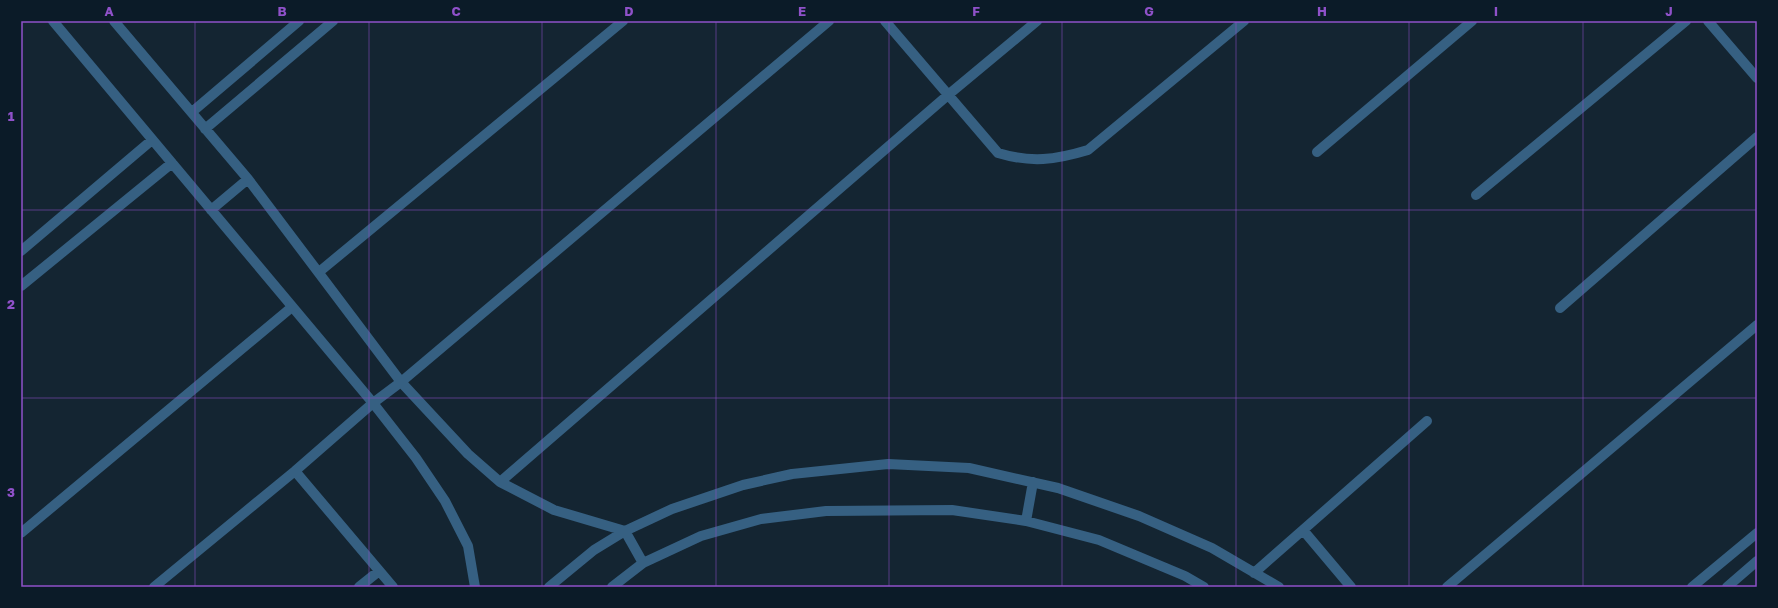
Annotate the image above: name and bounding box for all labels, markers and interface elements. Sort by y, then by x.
text: A [104,3,114,19]
text: B [277,3,287,19]
text: C [451,3,461,19]
text: D [624,3,634,19]
text: E [798,3,806,19]
text: F [972,3,980,19]
text: G [1144,3,1154,19]
text: H [1317,3,1327,19]
text: I [1494,3,1498,19]
text: J [1665,3,1673,19]
text: 1 [8,108,15,124]
text: 2 [7,296,15,312]
text: 3 [7,484,15,500]

